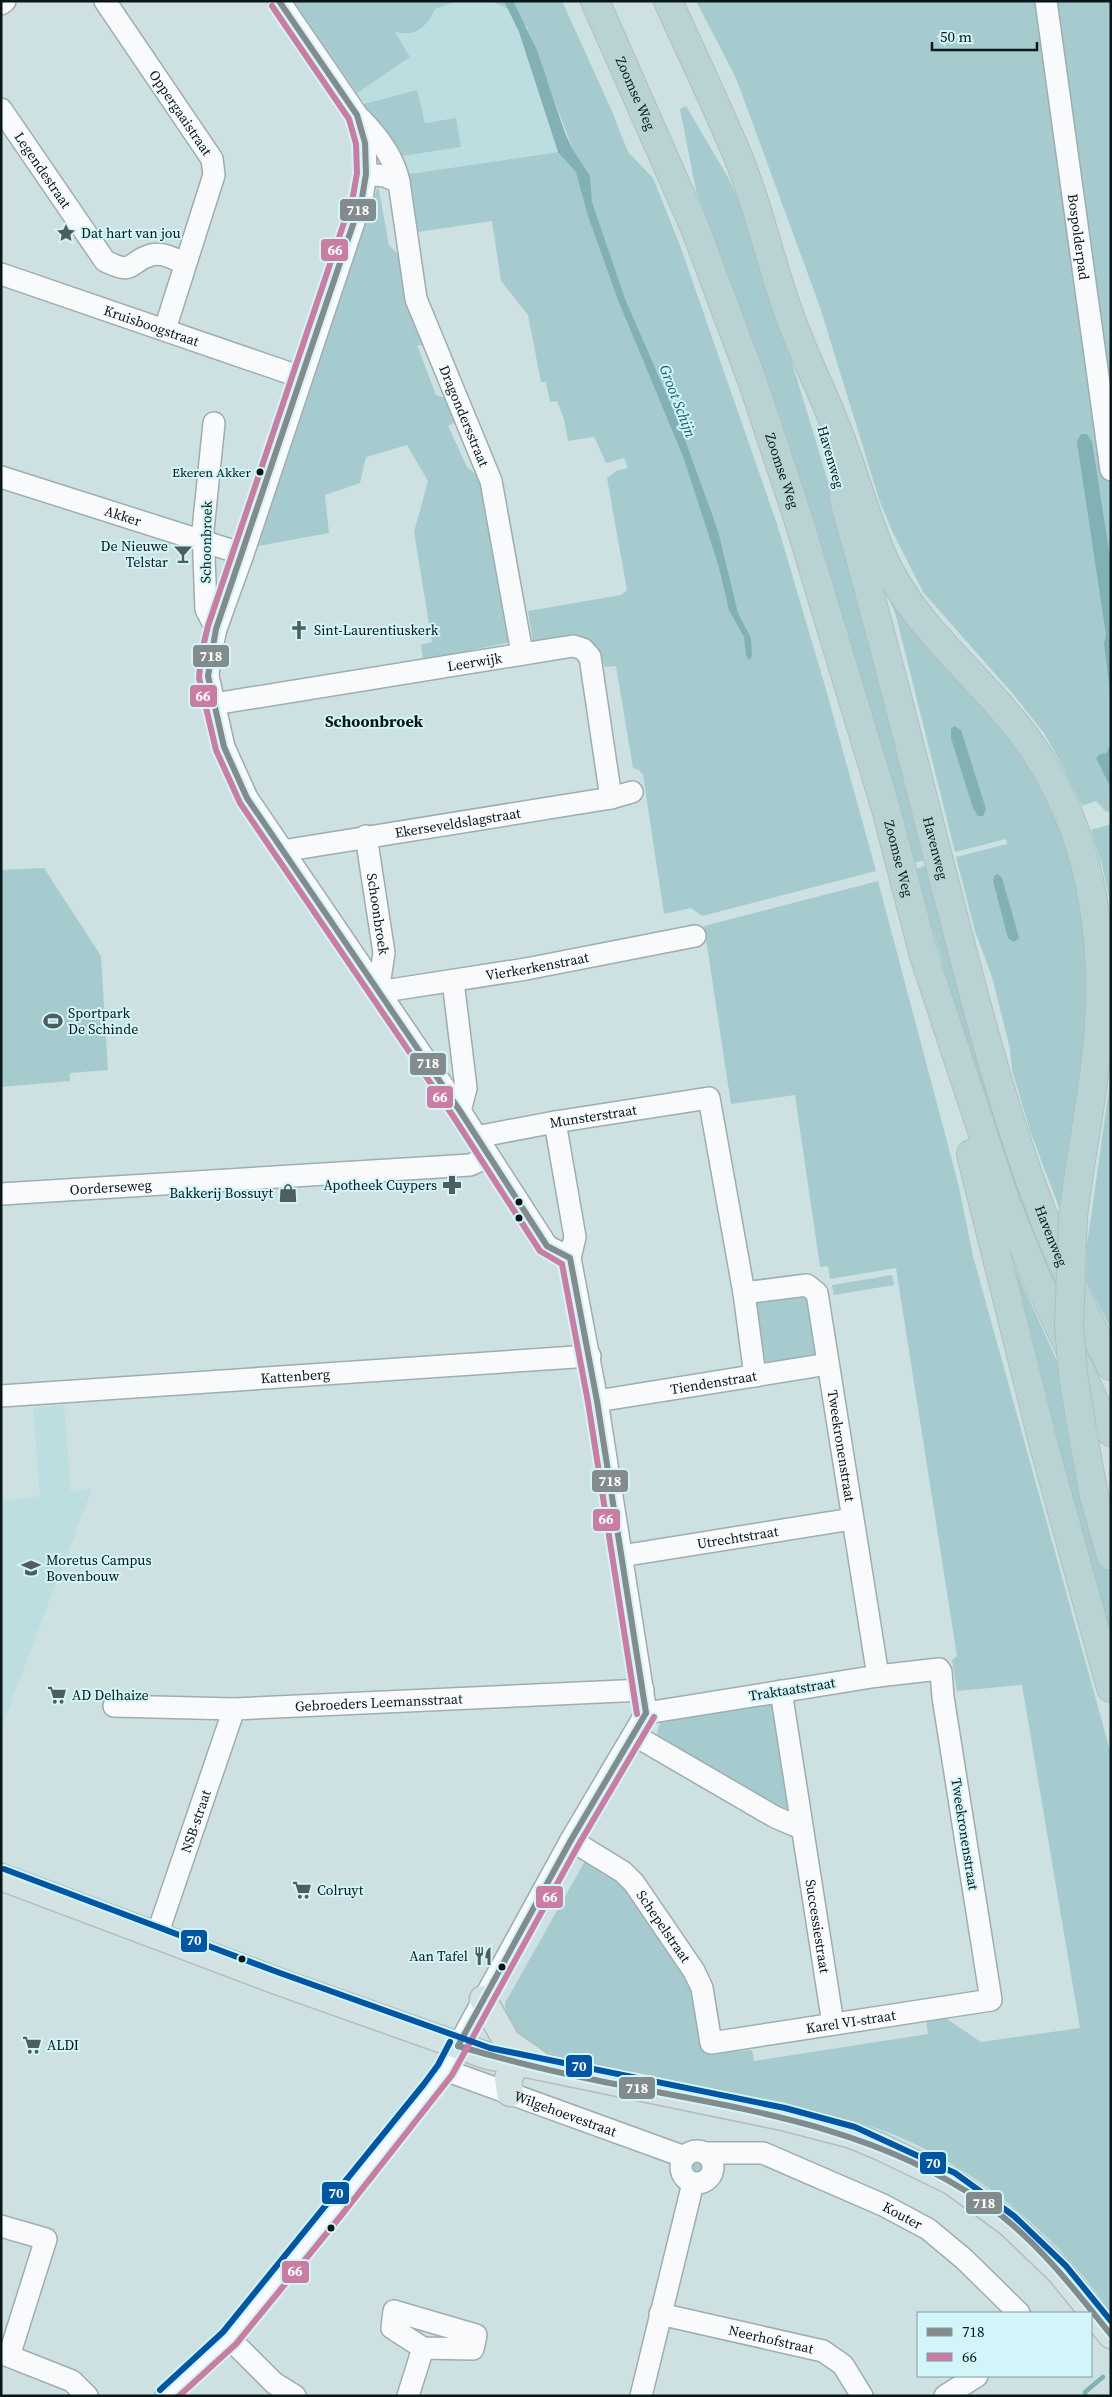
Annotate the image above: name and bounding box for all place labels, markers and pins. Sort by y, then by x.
place icon: Dat hart van jou [55,222,77,244]
place label: Dat hart van jou [81,223,181,243]
place label: Ekeren Akker [172,464,251,481]
marker: Ekeren Akker [255,467,265,477]
place label: De Nieuwe Telstar [101,536,168,572]
bar icon: De Nieuwe Telstar [172,543,194,565]
church icon: Sint-Laurentiuskerk [288,619,310,641]
place label: Sint-Laurentiuskerk [314,620,439,640]
place label: Sportpark De Schinde [68,1003,138,1039]
sports icon: Sportpark De Schinde [42,1010,64,1032]
pharmacy icon: Apotheek Cuypers [441,1174,463,1196]
place label: Apotheek Cuypers [323,1175,437,1195]
shop icon: Bakkerij Bossuyt [277,1182,299,1204]
place label: Bakkerij Bossuyt [169,1183,273,1203]
unlabelled marker [514,1197,524,1207]
unlabelled marker [514,1213,524,1223]
place label: Moretus Campus Bovenbouw [46,1550,152,1586]
school or university icon: Moretus Campus Bovenbouw [20,1557,42,1579]
supermarket icon: AD Delhaize [46,1684,68,1706]
place label: AD Delhaize [72,1685,149,1705]
supermarket icon: Colruyt [291,1879,313,1901]
place label: Colruyt [317,1880,364,1900]
restaurant icon: Aan Tafel [472,1945,494,1967]
place label: Aan Tafel [409,1946,468,1966]
unlabelled marker [237,1954,247,1964]
unlabelled marker [497,1962,507,1972]
supermarket icon: ALDI [21,2034,43,2056]
place label: ALDI [47,2035,79,2055]
unlabelled marker [326,2223,336,2233]

